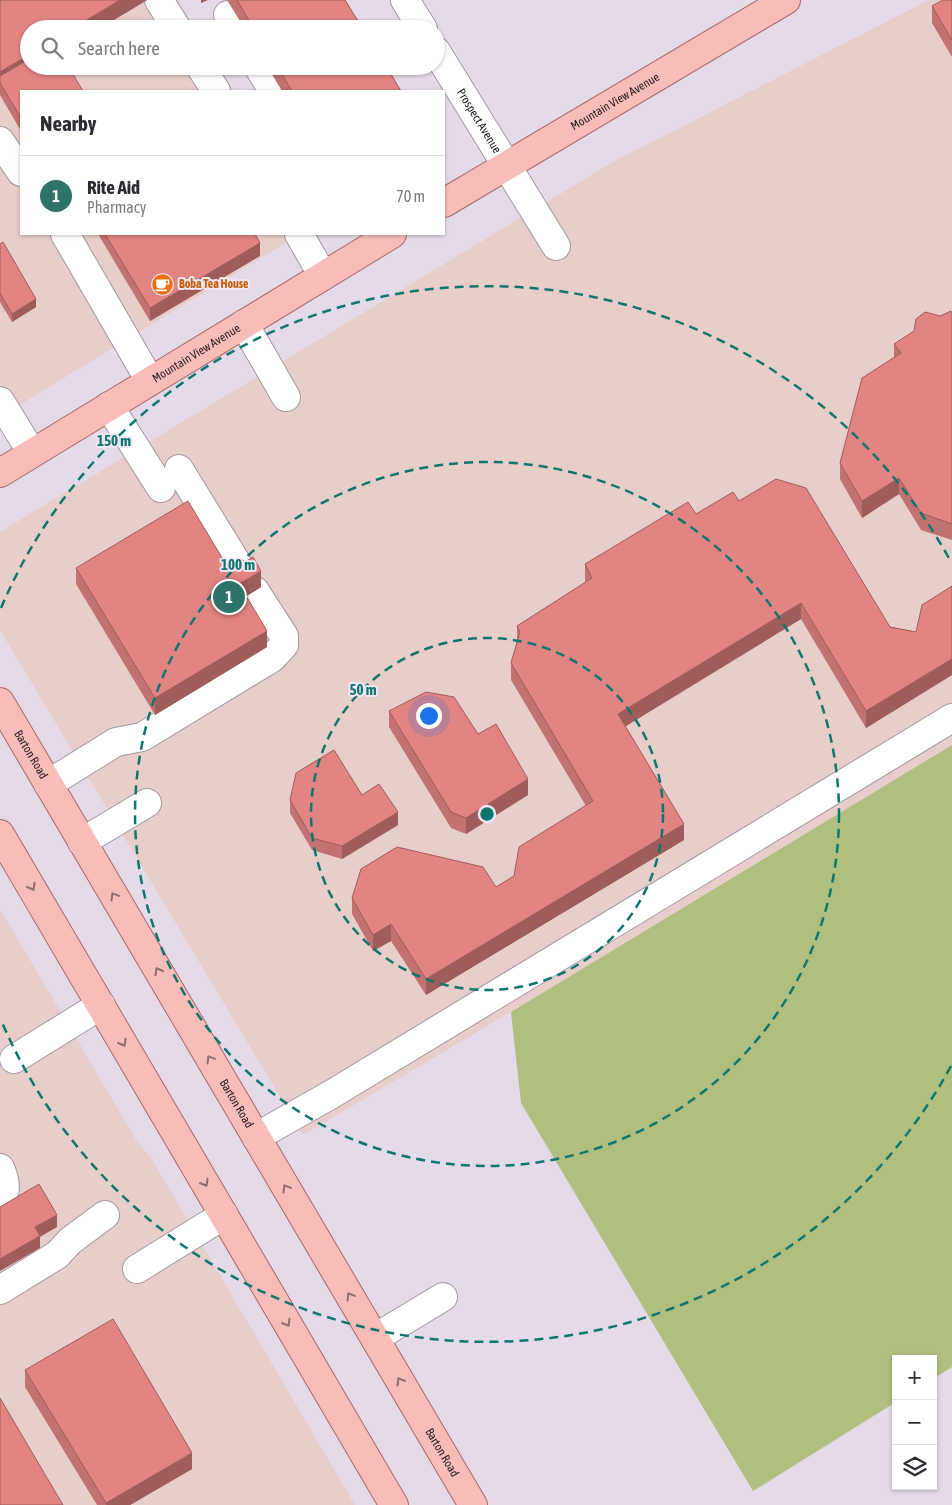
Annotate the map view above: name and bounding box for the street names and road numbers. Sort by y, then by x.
street label: Mountain View Avenue [568,70,662,133]
street label: Prospect Avenue [454,86,504,156]
street label: Mountain View Avenue [150,321,243,385]
street label: Barton Road [11,728,51,781]
street label: Barton Road [217,1077,256,1130]
street label: Barton Road [422,1426,462,1479]

